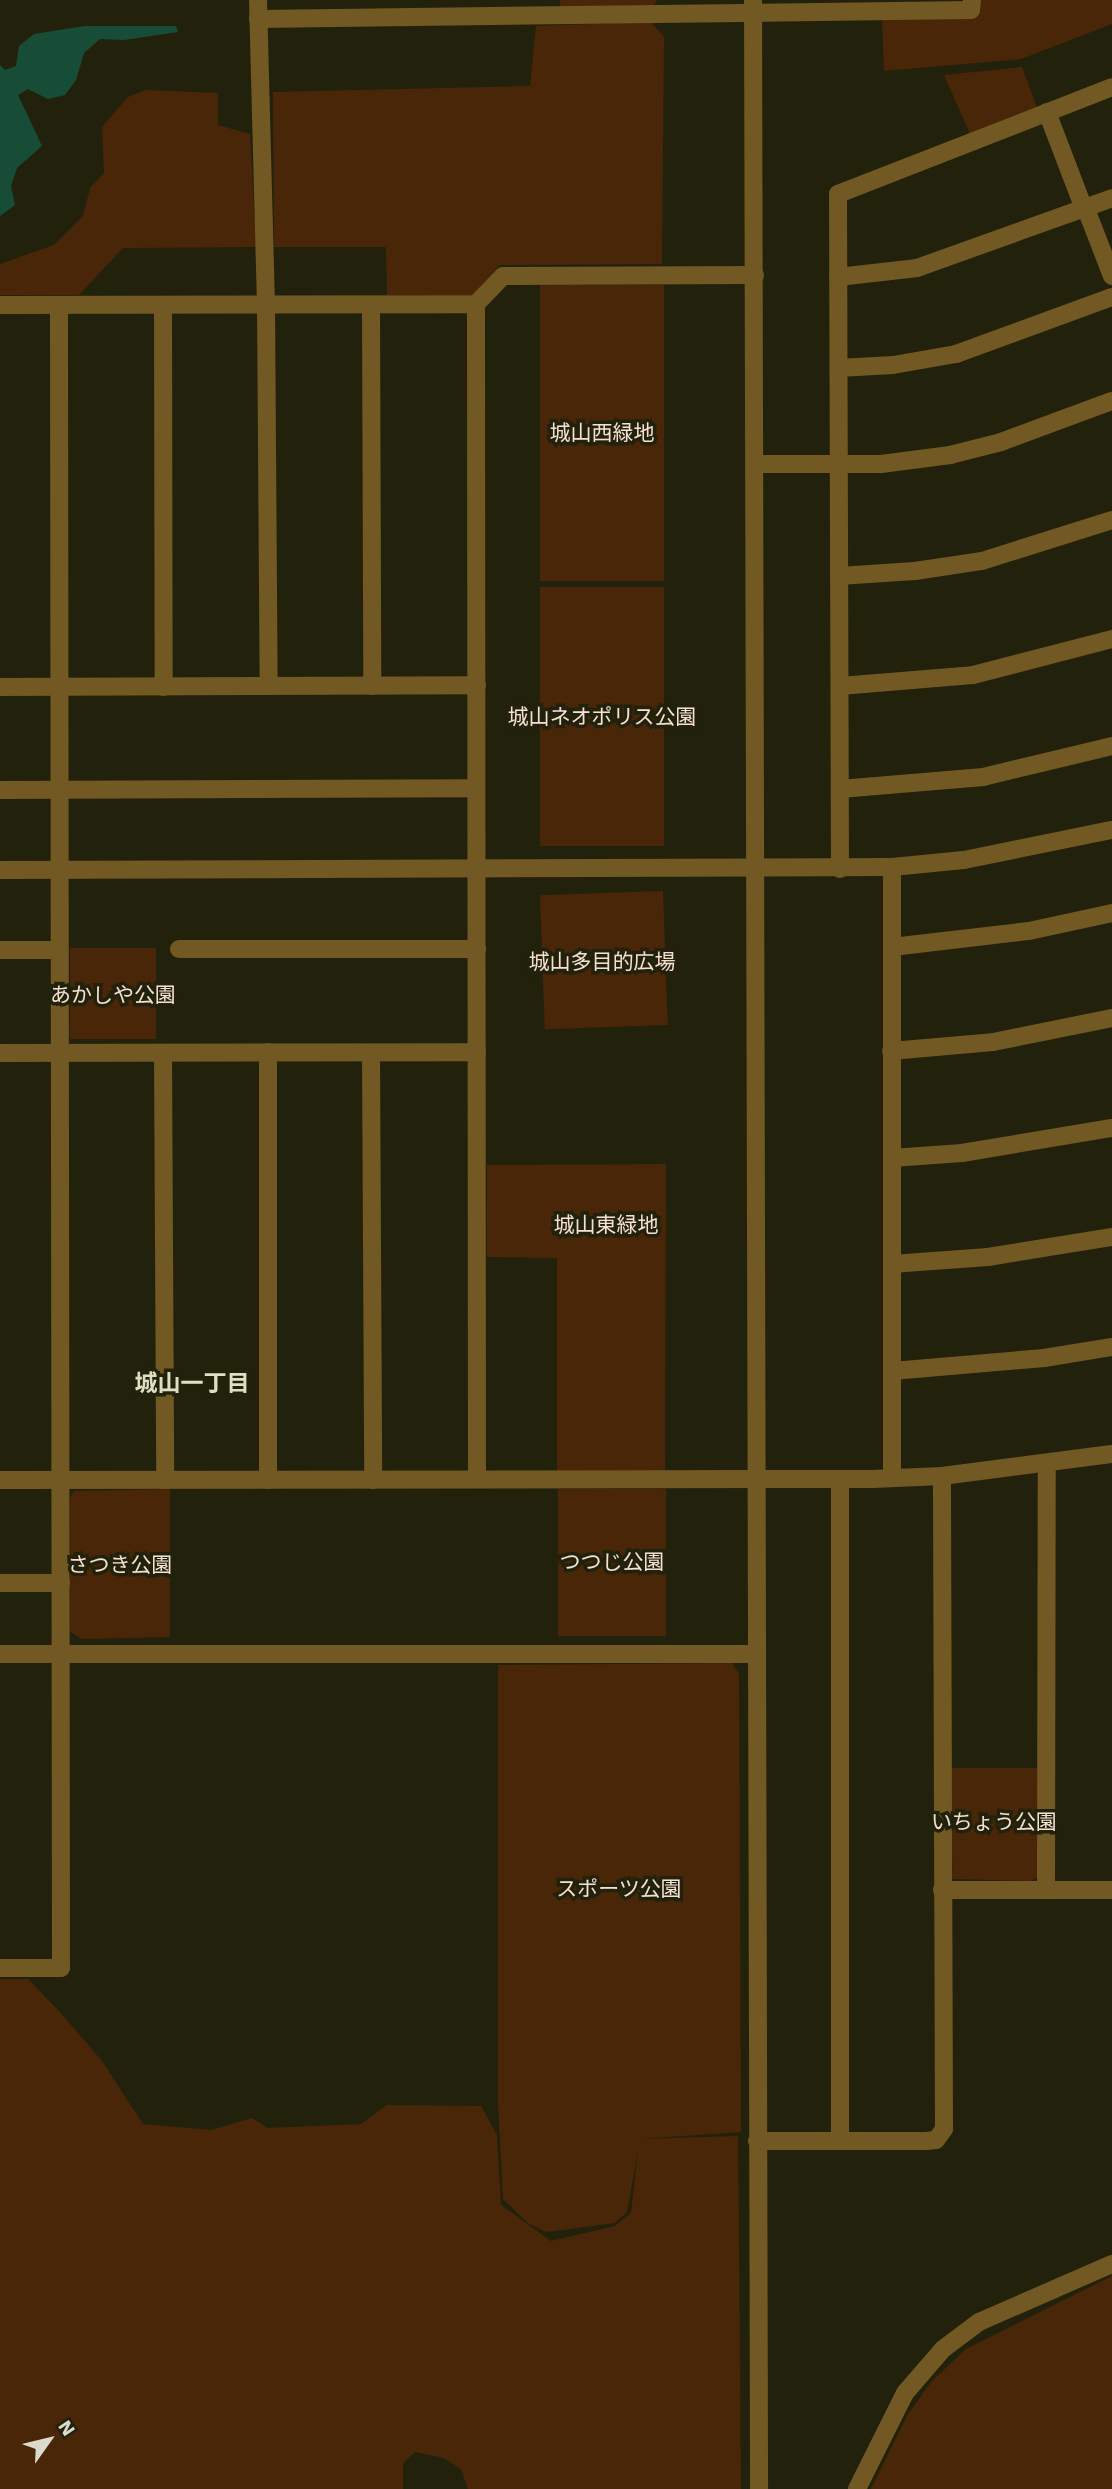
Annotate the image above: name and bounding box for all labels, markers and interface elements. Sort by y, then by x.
park label: 城山西緑地 [550,420,654,446]
park label: 城山ネオポリス公園 [508,704,696,730]
park label: 城山多目的広場 [529,949,675,975]
park label: あかしや公園 [50,982,176,1008]
park label: 城山東緑地 [554,1212,658,1238]
district label: 城山一丁目 [135,1370,249,1398]
park label: つつじ公園 [560,1549,664,1575]
park label: さつき公園 [68,1552,172,1578]
park label: いちょう公園 [931,1809,1057,1835]
park label: スポーツ公園 [556,1876,682,1902]
north arrow [14,2405,84,2475]
text: N [53,2416,80,2440]

